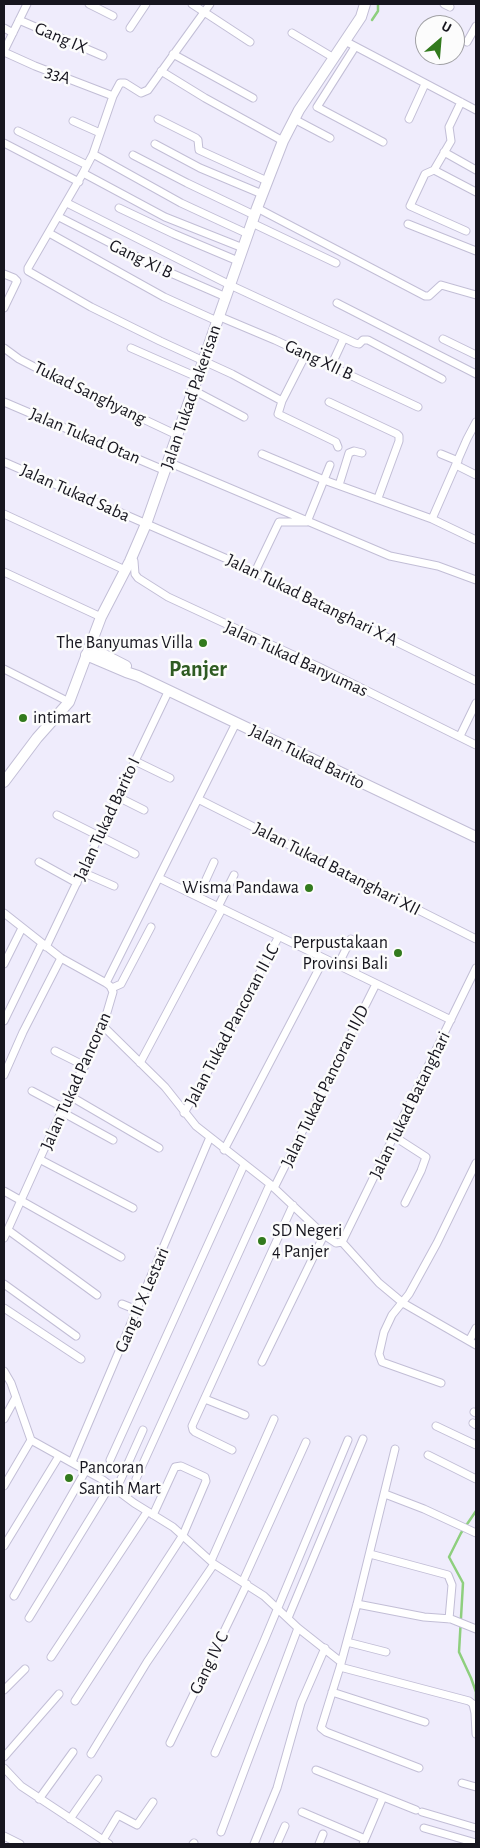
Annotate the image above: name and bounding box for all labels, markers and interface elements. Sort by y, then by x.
north arrow [415,15,465,65]
street label: Gang IX [31,17,91,59]
text: U [439,19,454,36]
street label: 33A [42,61,74,89]
street label: Gang XI B [106,234,176,284]
street label: Jalan Tukad Pakerisan [156,322,226,472]
street label: Gang XII B [281,335,357,385]
street label: Tukad Sanghyang [30,357,150,429]
street label: Jalan Tukad Otan [26,403,144,469]
street label: Jalan Tukad Saba [17,459,133,527]
street label: Jalan Tukad Batanghari X A [223,549,401,651]
street label: Jalan Tukad Banyumas [221,616,371,702]
place label: The Banyumas Villa [56,632,193,654]
marker: The Banyumas Villa [197,637,209,649]
district label: Panjer [169,656,227,682]
place label: intimart [33,707,91,729]
marker: intimart [17,712,29,724]
street label: Jalan Tukad Barito [246,720,368,794]
street label: Jalan Tukad Barito I [69,754,145,884]
street label: Jalan Tukad Batanghari XII [250,818,424,920]
place label: Wisma Pandawa [182,877,299,899]
marker: Wisma Pandawa [303,882,315,894]
place label: Perpustakaan Provinsi Bali [293,932,388,974]
street label: Jalan Tukad Pancoran II LC [180,940,284,1110]
marker: Perpustakaan Provinsi Bali [392,947,404,959]
street label: Jalan Tukad Pancoran II/D [276,1001,374,1171]
street label: Jalan Tukad Pancoran [36,1009,116,1153]
street label: Jalan Tukad Batanghari [365,1028,455,1182]
place label: SD Negeri 4 Panjer [272,1220,342,1262]
marker: SD Negeri 4 Panjer [256,1235,268,1247]
street label: Gang II X Lestari [110,1244,174,1356]
place label: Pancoran Santih Mart [79,1457,161,1500]
marker: Pancoran Santih Mart [63,1472,75,1484]
street label: Gang IV C [185,1628,233,1698]

